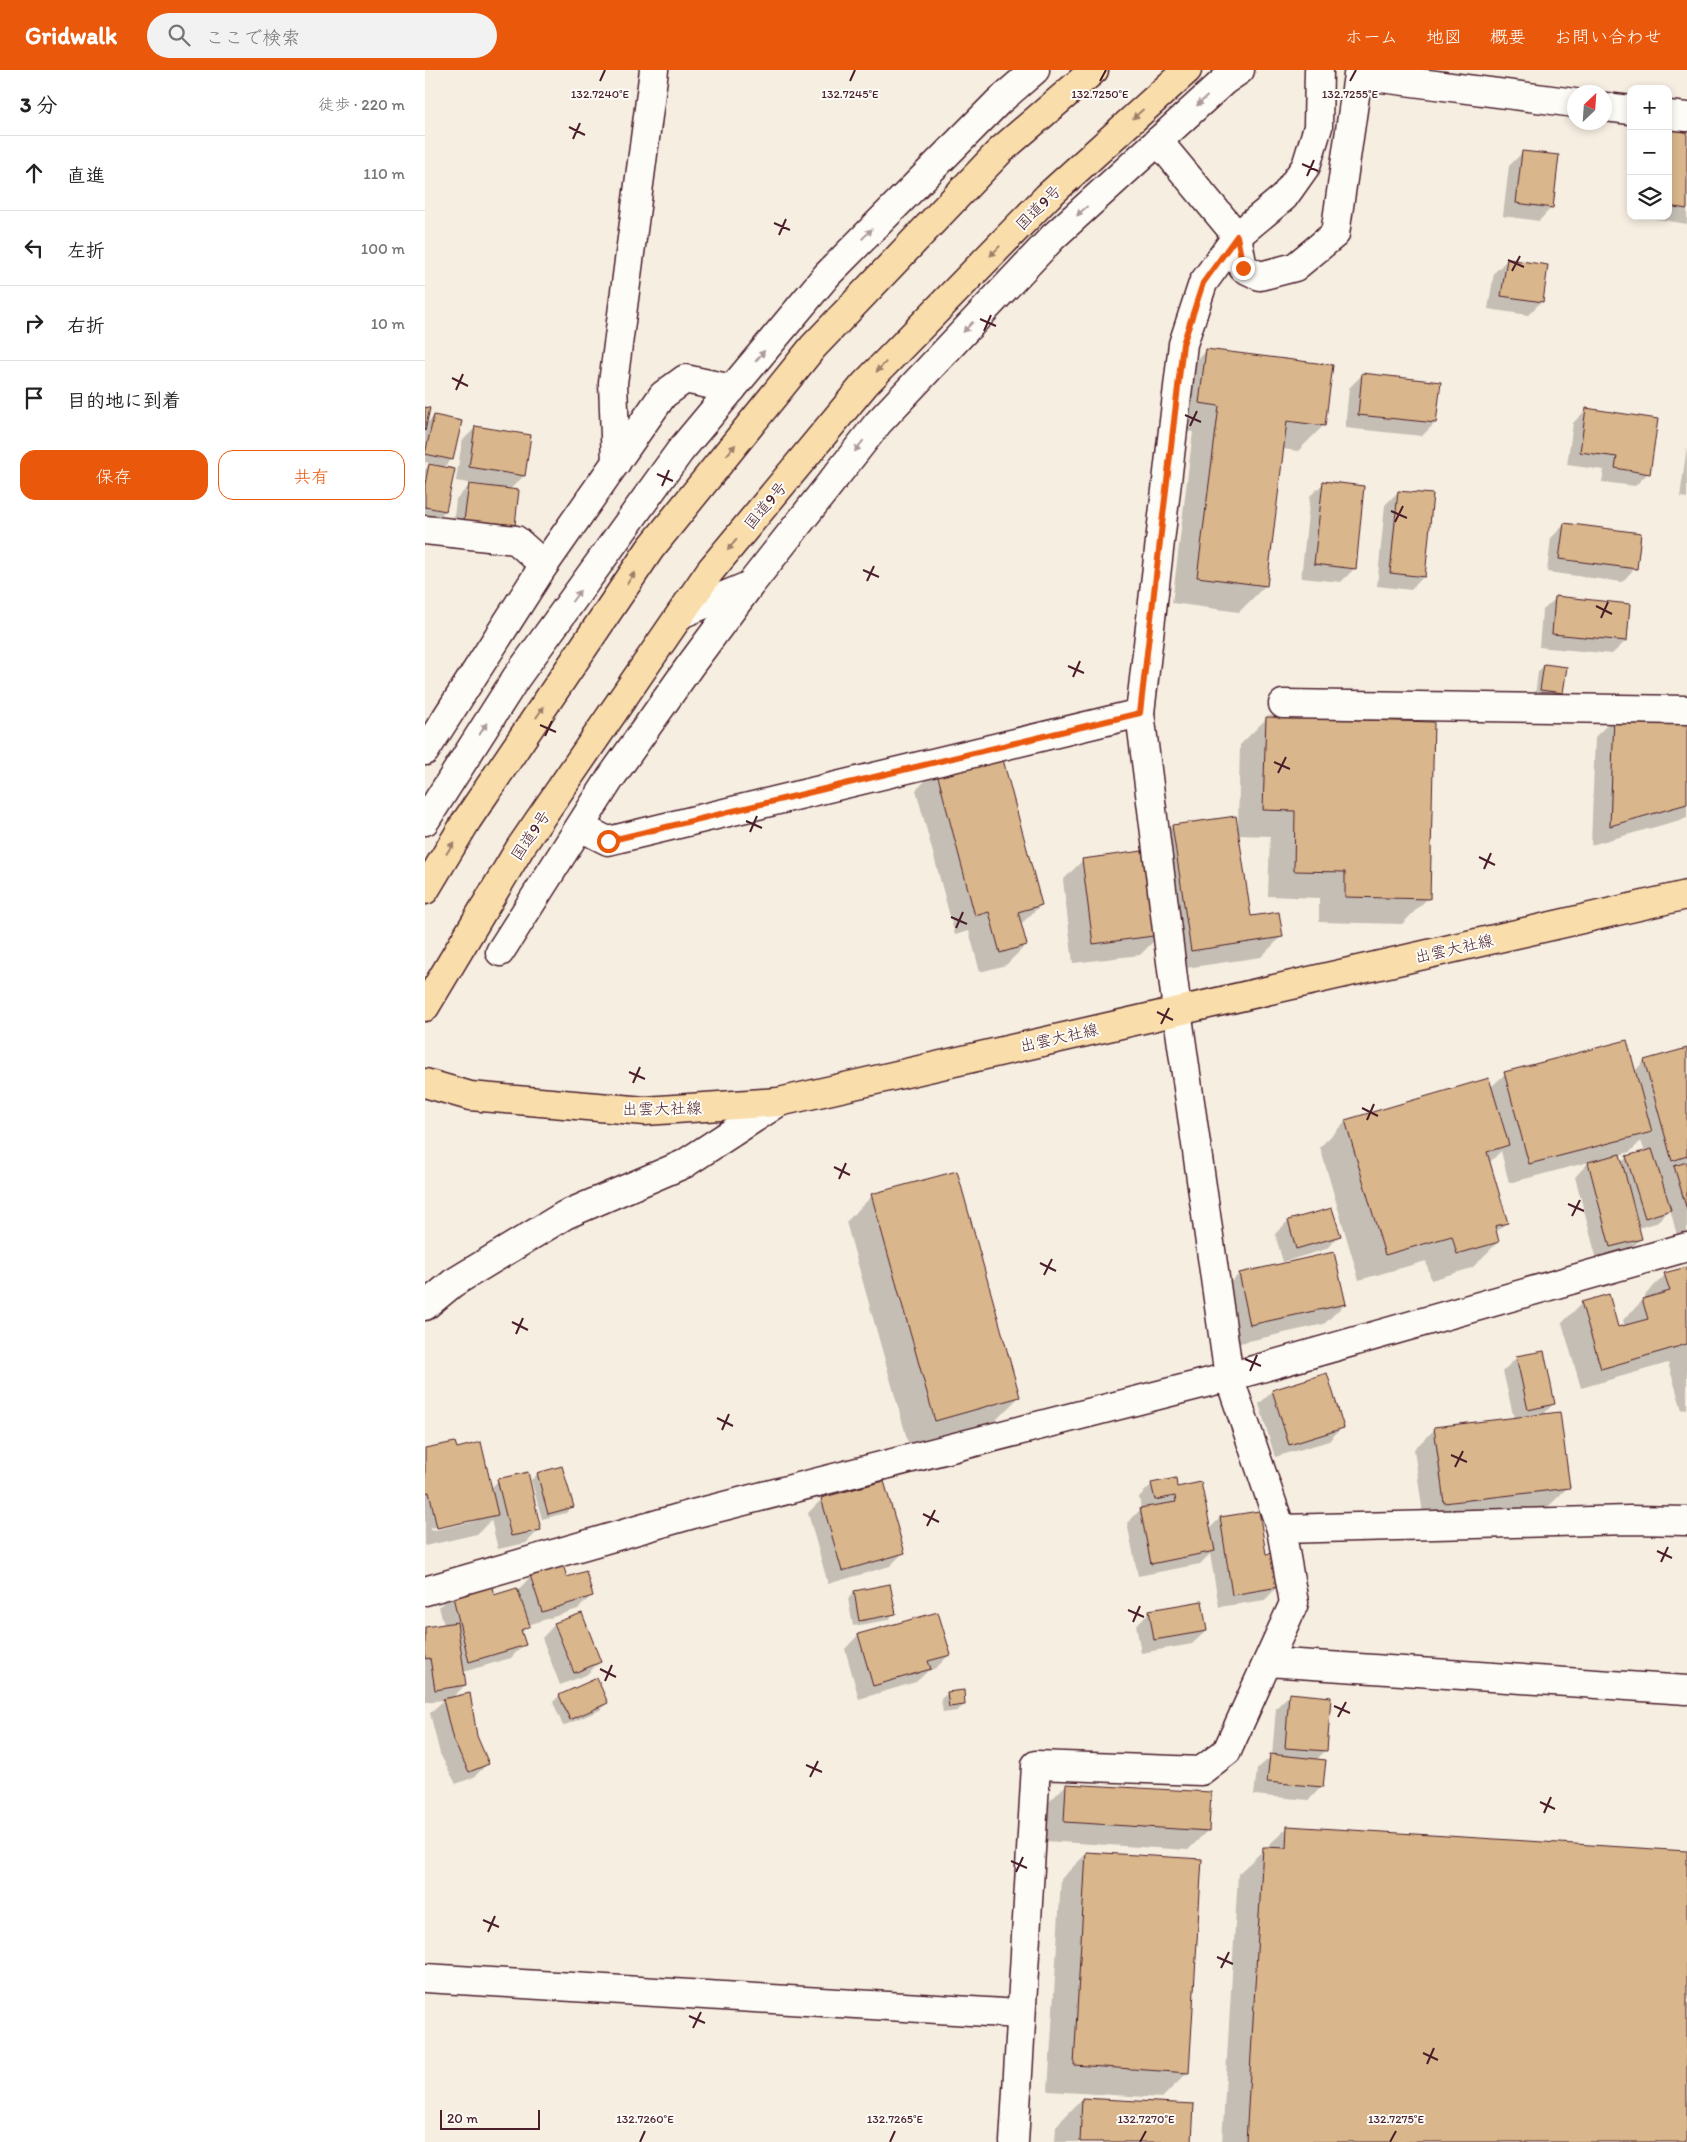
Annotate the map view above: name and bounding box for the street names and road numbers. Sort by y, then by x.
street label: 国道9号 [1012,181,1065,234]
street label: 国道9号 [740,478,791,533]
street label: 国道9号 [507,807,554,864]
street label: 出雲大社線 [1413,930,1495,967]
street label: 出雲大社線 [1018,1019,1100,1056]
street label: 出雲大社線 [622,1098,702,1119]

